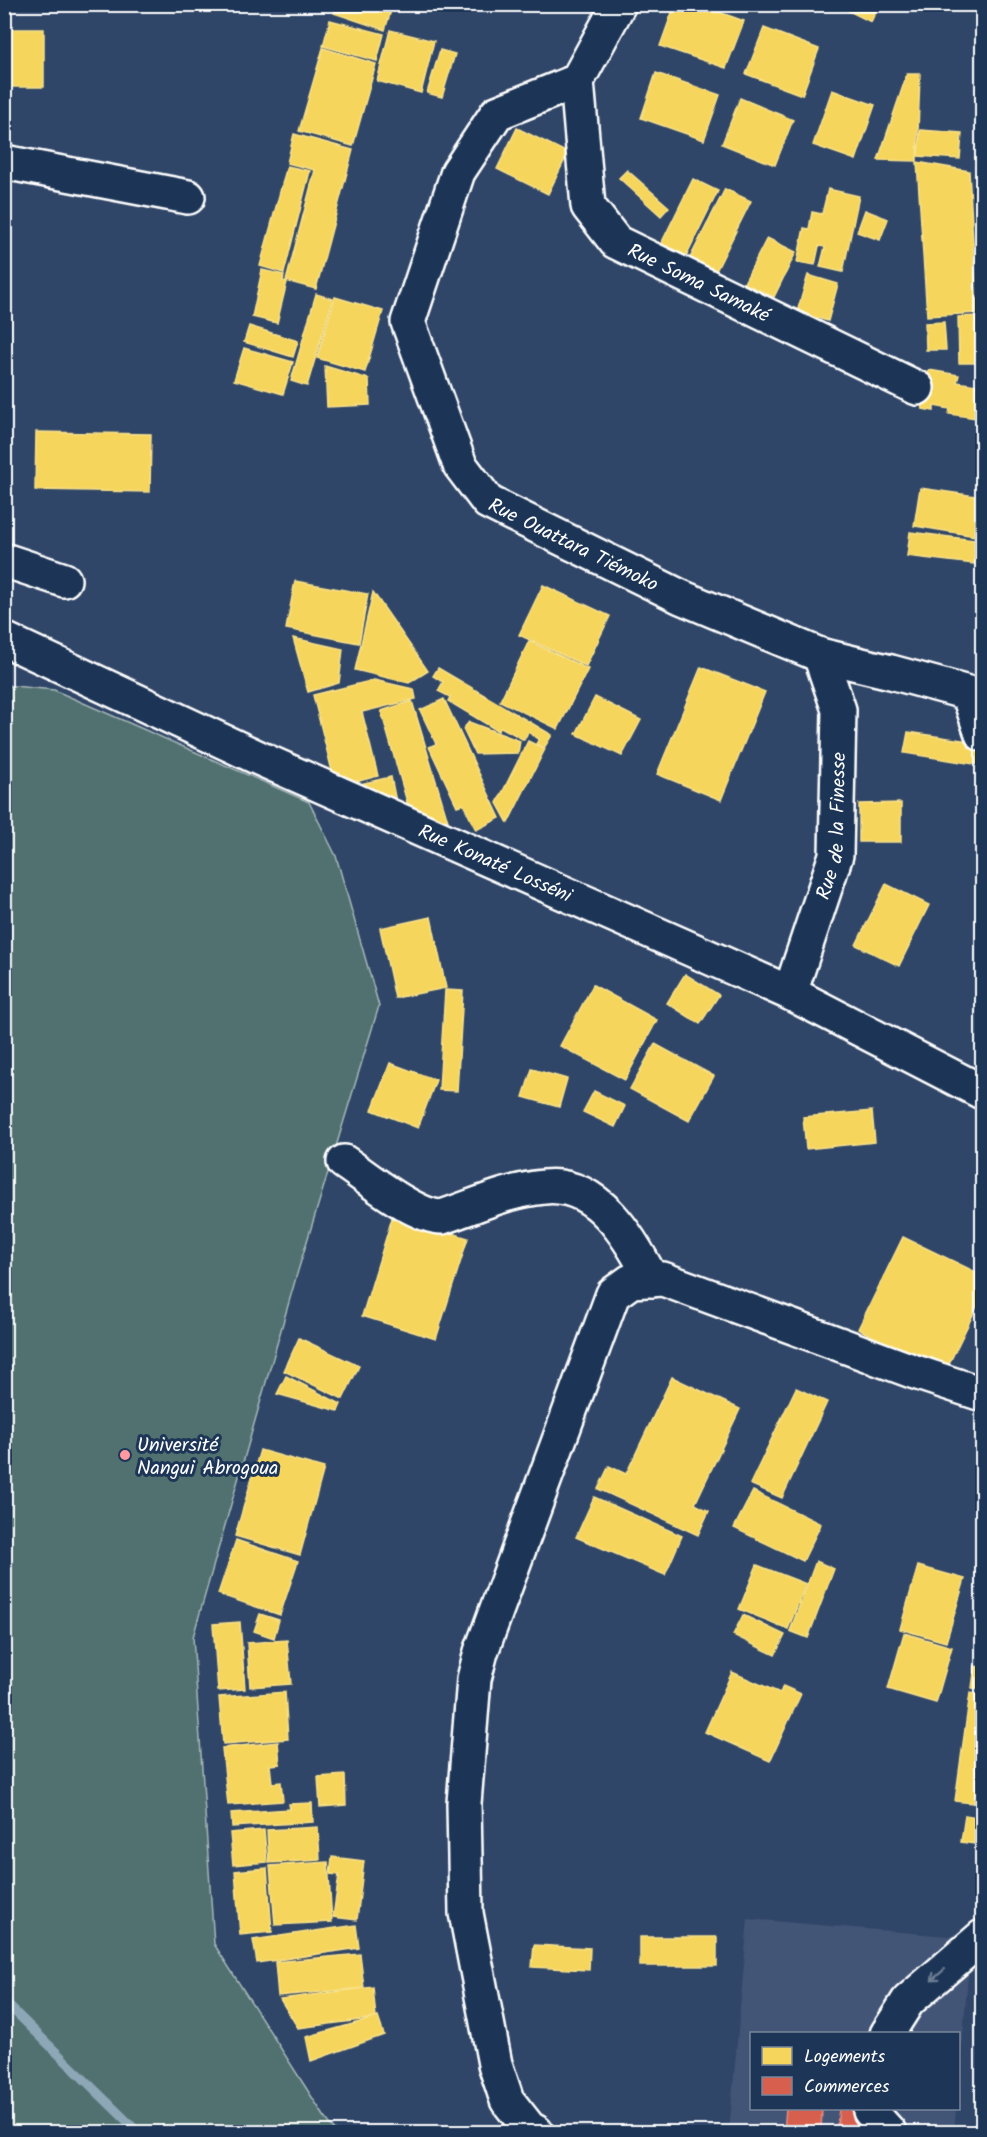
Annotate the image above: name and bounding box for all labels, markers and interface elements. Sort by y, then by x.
street label: Rue Soma Samaké [621,236,776,333]
street label: Rue Ouattara Tiémoko [482,490,663,601]
street label: Rue de la Finesse [808,752,856,904]
street label: Rue Konaté Losséni [413,817,578,913]
place label: Université Nangui Abrogoua [137,1430,278,1485]
marker: Université Nangui Abrogoua [118,1448,132,1462]
one-way arrow [931,1968,946,1982]
legend [750,2032,960,2110]
text: Logements [804,2043,886,2072]
text: Commerces [804,2073,890,2102]

